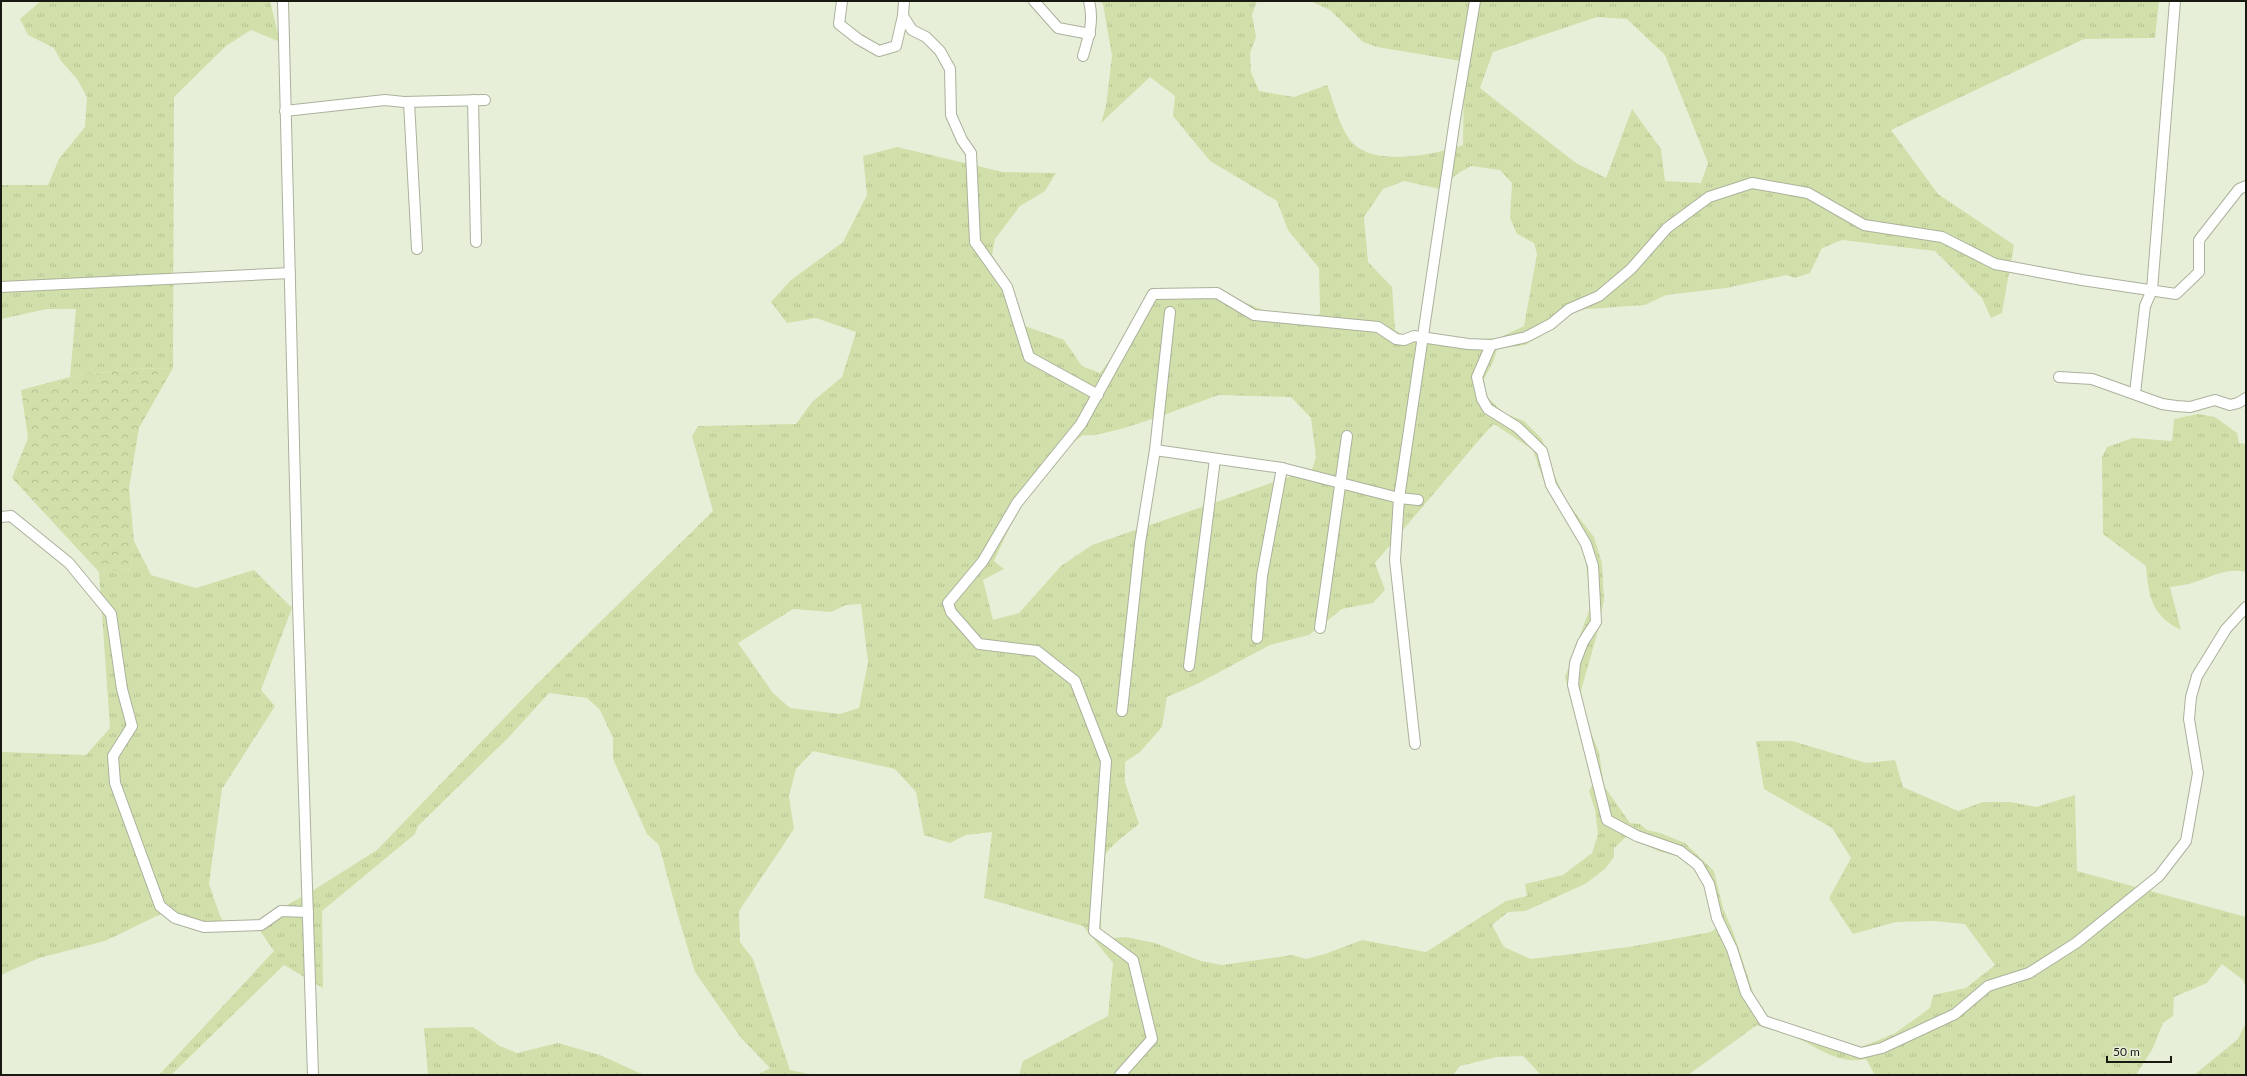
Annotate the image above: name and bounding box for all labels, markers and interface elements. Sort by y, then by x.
scale bar [2107,1038,2171,1064]
text: 50 m [2113,1044,2140,1059]

